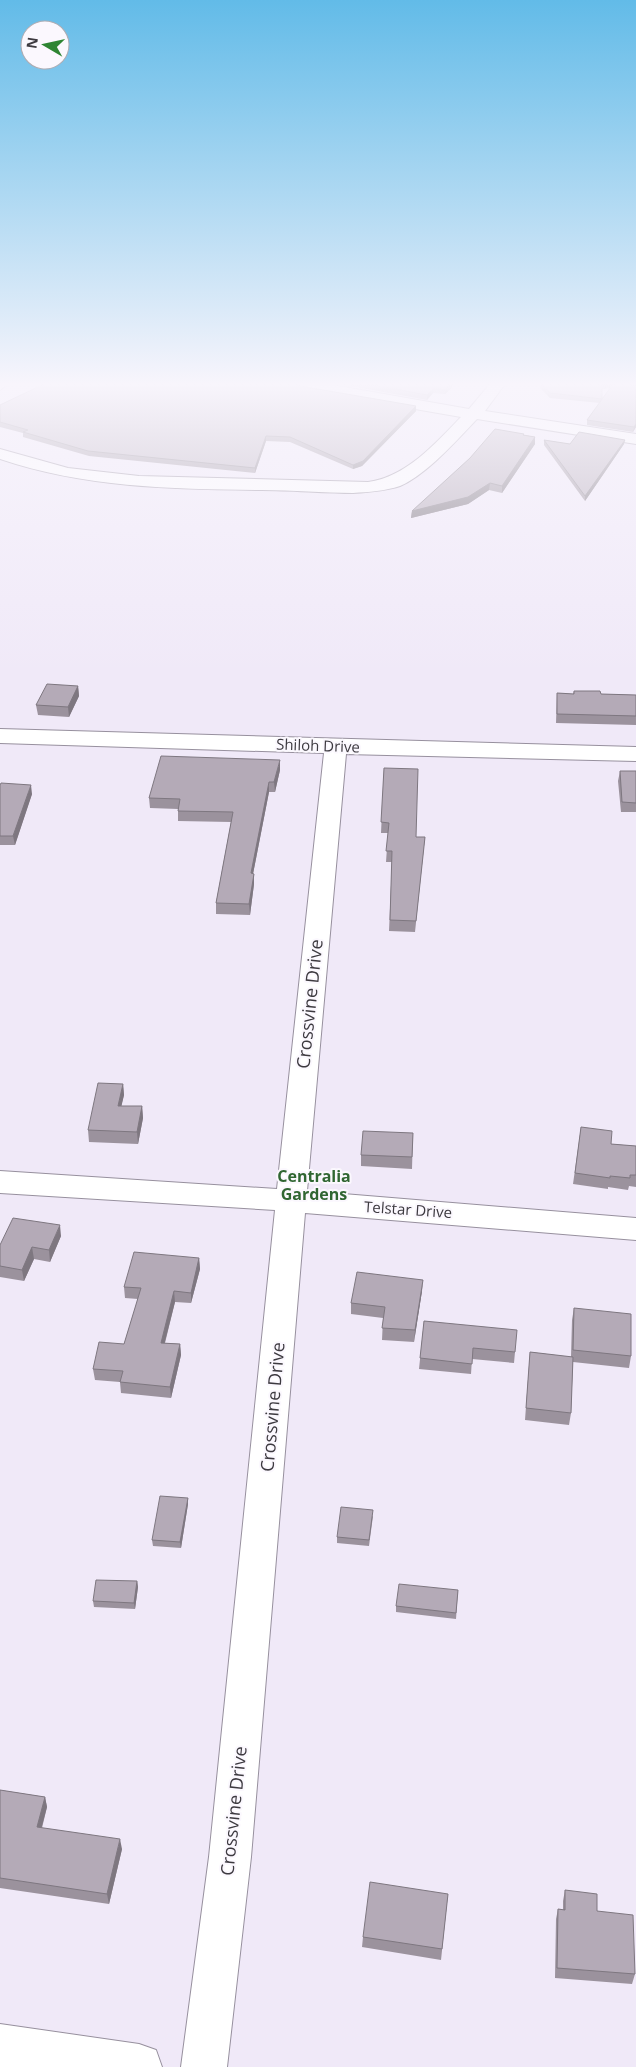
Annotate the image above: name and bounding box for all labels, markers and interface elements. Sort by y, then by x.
north arrow [20,20,70,70]
text: N [21,36,42,50]
street label: Shiloh Drive [276,734,360,756]
street label: Crossvine Drive [290,938,328,1070]
district label: Centralia Gardens [277,1165,351,1205]
street label: Telstar Drive [363,1196,453,1222]
street label: Crossvine Drive [254,1341,290,1473]
street label: Crossvine Drive [214,1745,252,1877]

